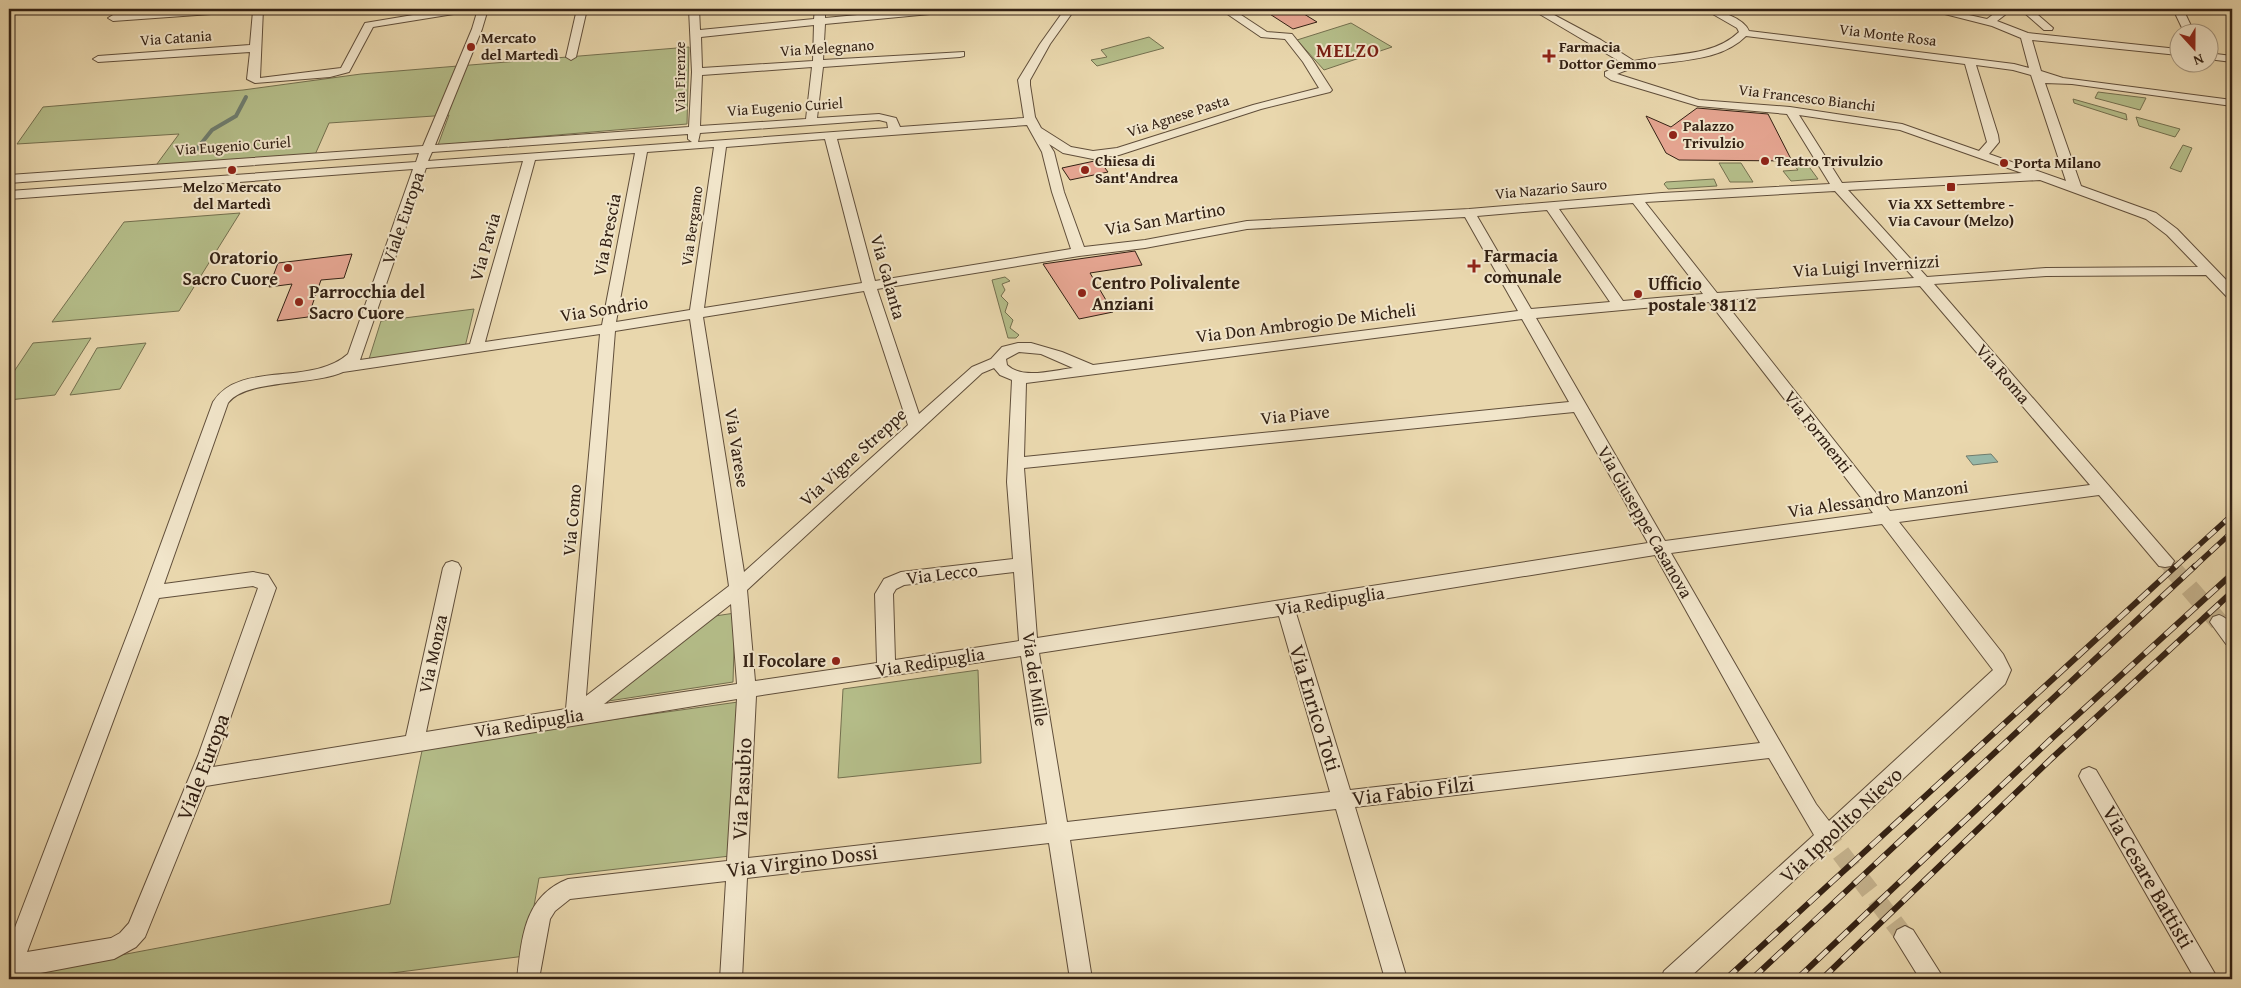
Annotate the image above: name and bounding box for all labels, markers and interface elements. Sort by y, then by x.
street label: Via Monte Rosa [1838,18,1938,51]
north arrow [2168,22,2218,72]
street label: Via Catania [139,25,213,50]
place label: Mercato del Martedì [481,27,559,65]
street label: Via Melegnano [779,34,875,61]
district label: MELZO [1316,36,1380,64]
place label: Farmacia Dottor Gemmo [1559,36,1656,74]
marker: Mercato del Martedì [465,41,477,53]
street label: Via Firenze [669,42,690,112]
text: N [2190,49,2207,71]
marker: Farmacia Dottor Gemmo [1543,50,1555,62]
street label: Via Francesco Bianchi [1737,79,1877,116]
street label: Via Agnese Pasta [1124,89,1232,142]
street label: Via Eugenio Curiel [726,92,844,121]
place label: Palazzo Trivulzio [1683,115,1744,153]
marker: Palazzo Trivulzio [1667,129,1679,141]
street label: Via Eugenio Curiel [174,131,292,160]
place label: Chiesa di Sant'Andrea [1095,150,1178,188]
place label: Teatro Trivulzio [1775,150,1883,171]
place label: Porta Milano [2014,152,2101,173]
marker: Teatro Trivulzio [1759,155,1771,167]
marker: Porta Milano [1998,157,2010,169]
marker: Melzo Mercato del Martedì [226,164,238,176]
marker: Chiesa di Sant'Andrea [1079,164,1091,176]
street label: Viale Europa [374,168,431,268]
street label: Via Nazario Sauro [1494,173,1608,204]
place label: Melzo Mercato del Martedì [183,176,281,214]
marker: Via XX Settembre - Via Cavour (Melzo) [1945,181,1957,193]
street label: Via Bergamo [675,184,708,267]
street label: Via Brescia [585,191,628,279]
place label: Via XX Settembre - Via Cavour (Melzo) [1888,193,2014,231]
street label: Via San Martino [1102,195,1227,242]
street label: Via Pavia [462,209,507,284]
street label: Via Galanta [864,231,914,323]
place label: Farmacia comunale [1484,242,1562,290]
place label: Oratorio Sacro Cuore [183,244,278,292]
street label: Via Luigi Invernizzi [1792,247,1940,284]
marker: Farmacia comunale [1468,260,1480,272]
marker: Oratorio Sacro Cuore [282,262,294,274]
place label: Centro Polivalente Anziani [1092,269,1240,317]
place label: Ufficio postale 38112 [1648,270,1757,318]
place label: Parrocchia del Sacro Cuore [309,278,425,326]
marker: Centro Polivalente Anziani [1076,287,1088,299]
street label: Via Sondrio [558,288,650,329]
marker: Ufficio postale 38112 [1632,288,1644,300]
marker: Parrocchia del Sacro Cuore [293,296,305,308]
street label: Via Don Ambrogio De Micheli [1194,296,1417,349]
street label: Via Roma [1970,338,2038,410]
street label: Via Formenti [1777,385,1859,479]
street label: Via Piave [1259,397,1331,432]
street label: Via Vigne Streppe [793,401,912,512]
street label: Via Varese [718,406,757,489]
street label: Via Giuseppe Casanova [1591,440,1700,603]
street label: Via Alessandro Manzoni [1786,472,1970,525]
street label: Via Como [555,483,588,557]
street label: Via Lecco [905,556,979,591]
street label: Via Redipuglia [1274,579,1387,622]
street label: Via Monza [411,612,454,696]
street label: Via dei Mille [1016,630,1055,728]
street label: Via Redipuglia [874,640,987,683]
street label: Via Enrico Toti [1282,641,1349,775]
place label: Il Focolare [743,647,826,674]
marker: Il Focolare [830,655,842,667]
street label: Via Redipuglia [473,701,586,744]
street label: Viale Europa [168,709,237,825]
street label: Via Pasubio [723,737,760,841]
street label: Via Ippolito Nievo [1772,759,1909,890]
street label: Via Fabio Filzi [1350,768,1476,813]
street label: Via Cesare Battisti [2095,799,2202,954]
street label: Via Virgino Dossi [725,836,879,885]

